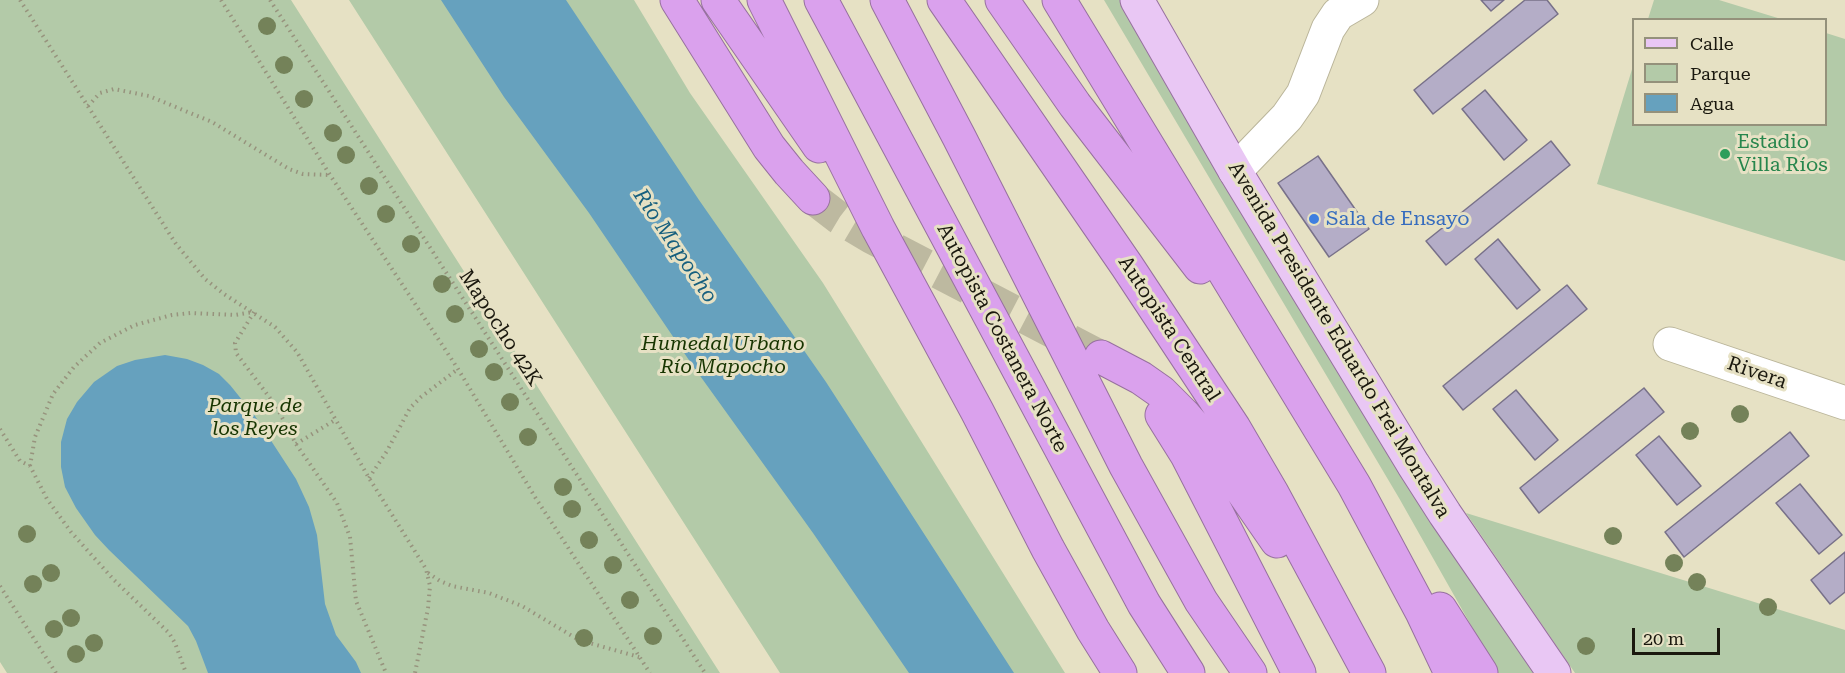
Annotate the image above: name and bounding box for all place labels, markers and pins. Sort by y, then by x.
place label: Estadio Villa Ríos [1737,130,1828,177]
marker: Estadio Villa Ríos [1718,147,1732,161]
place label: Sala de Ensayo [1326,207,1469,231]
marker: Sala de Ensayo [1307,212,1321,226]

